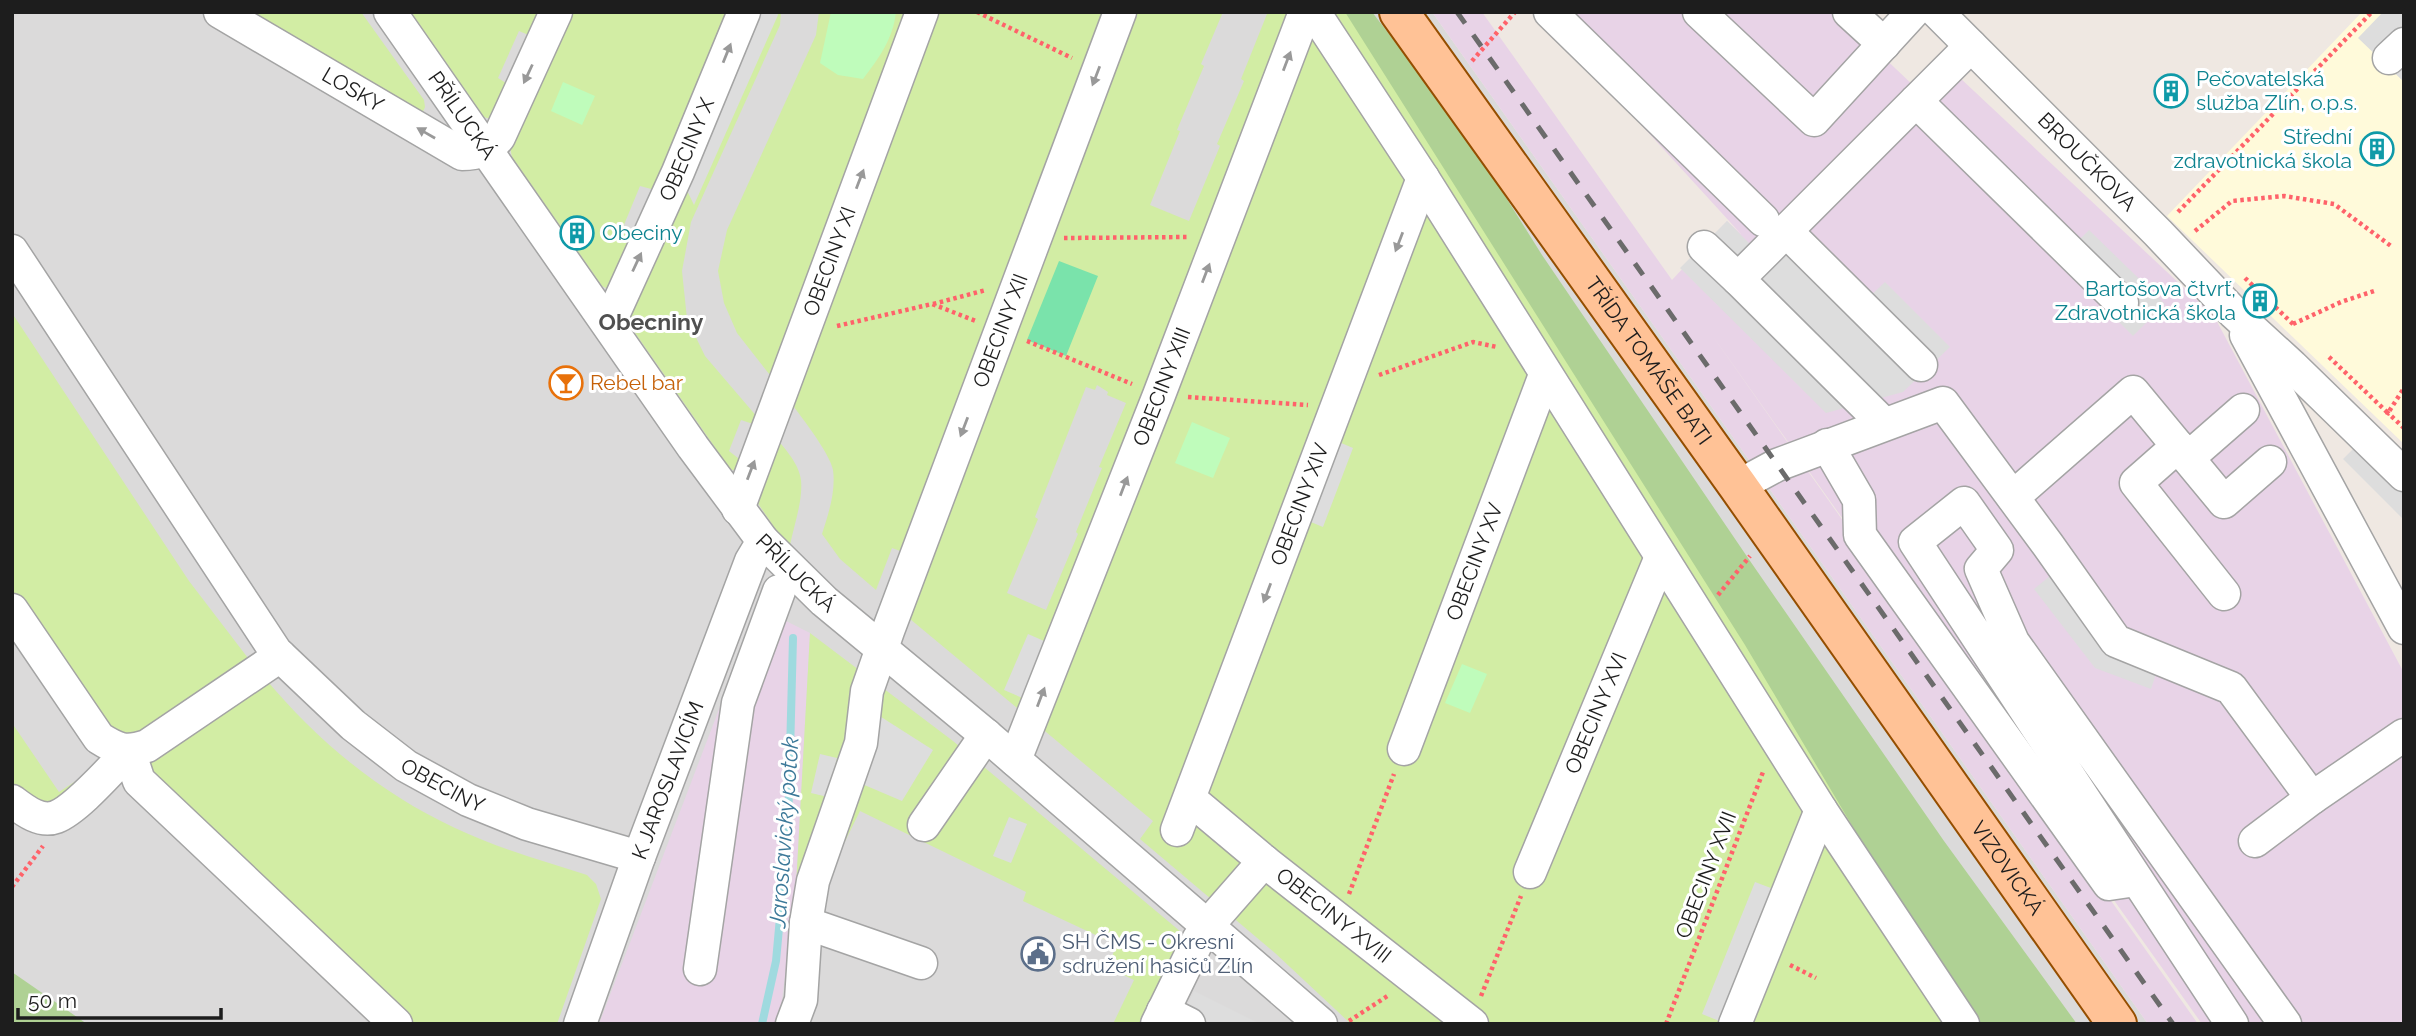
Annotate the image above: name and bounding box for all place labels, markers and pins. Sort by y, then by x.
place label: Pečovatelská služba Zlín, o.p.s. [2196,66,2357,115]
building icon: Pečovatelská služba Zlín, o.p.s. [2152,72,2190,110]
place label: Střední zdravotnická škola [2174,124,2352,173]
building icon: Střední zdravotnická škola [2358,130,2396,168]
building icon: Obeciny [558,214,596,252]
place label: Obeciny [602,220,683,245]
place label: Bartošova čtvrť, Zdravotnická škola [2055,276,2236,325]
building icon: Bartošova čtvrť, Zdravotnická škola [2241,282,2279,320]
bar icon: Rebel bar [547,364,585,402]
place label: Rebel bar [590,370,684,395]
place label: SH ČMS - Okresní sdružení hasičů Zlín [1062,929,1253,978]
public building icon: SH ČMS - Okresní sdružení hasičů Zlín [1019,935,1057,973]

